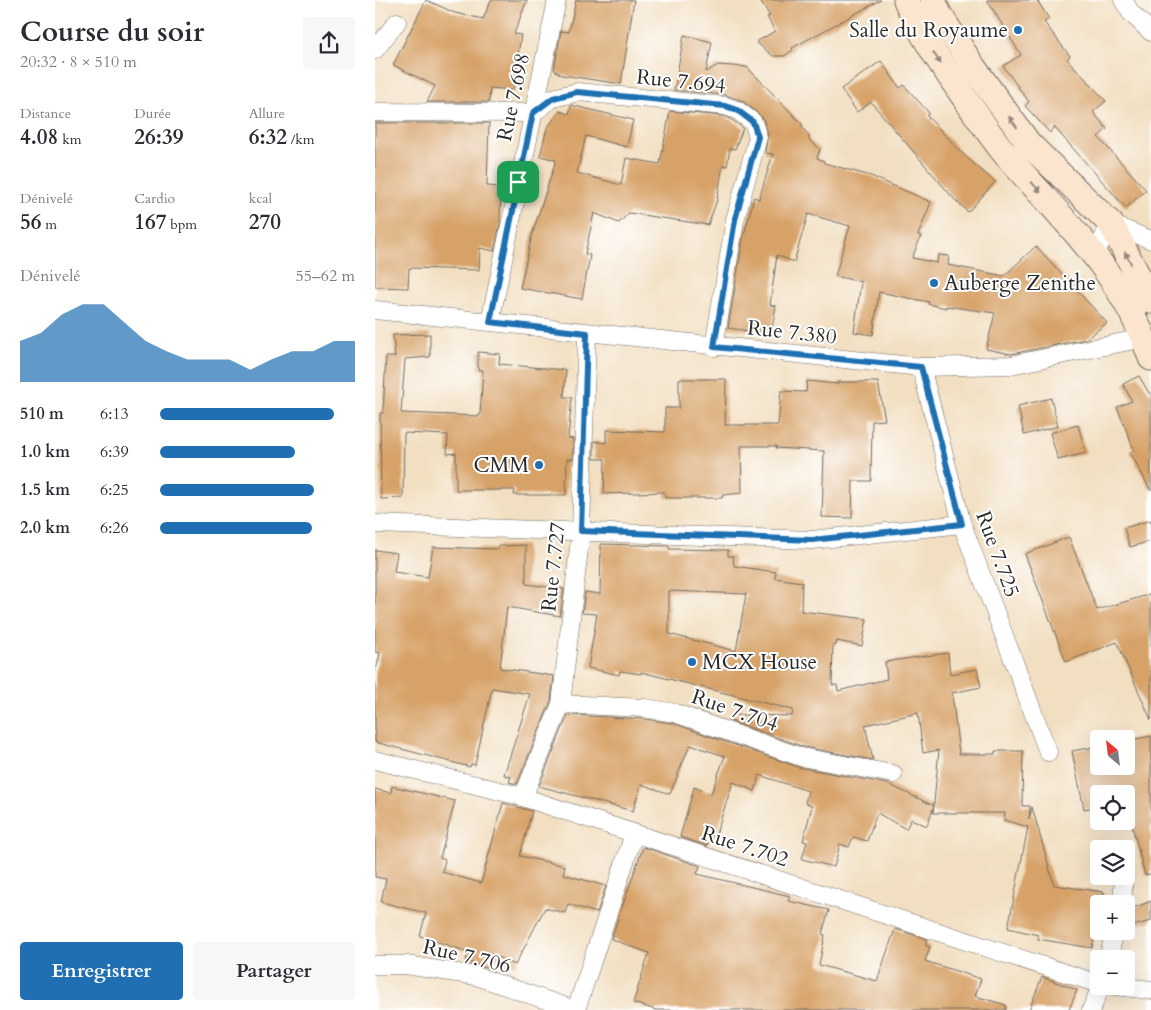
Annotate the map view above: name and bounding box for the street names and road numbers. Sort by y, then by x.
street label: Rue 7.698 [490,50,537,144]
street label: Rue 7.694 [635,62,727,101]
street label: Rue 7.380 [746,313,838,352]
street label: Rue 7.725 [969,507,1026,601]
street label: Rue 7.727 [534,521,573,613]
street label: Rue 7.704 [688,682,782,739]
street label: Rue 7.702 [698,819,792,874]
street label: Rue 7.706 [420,932,514,981]

